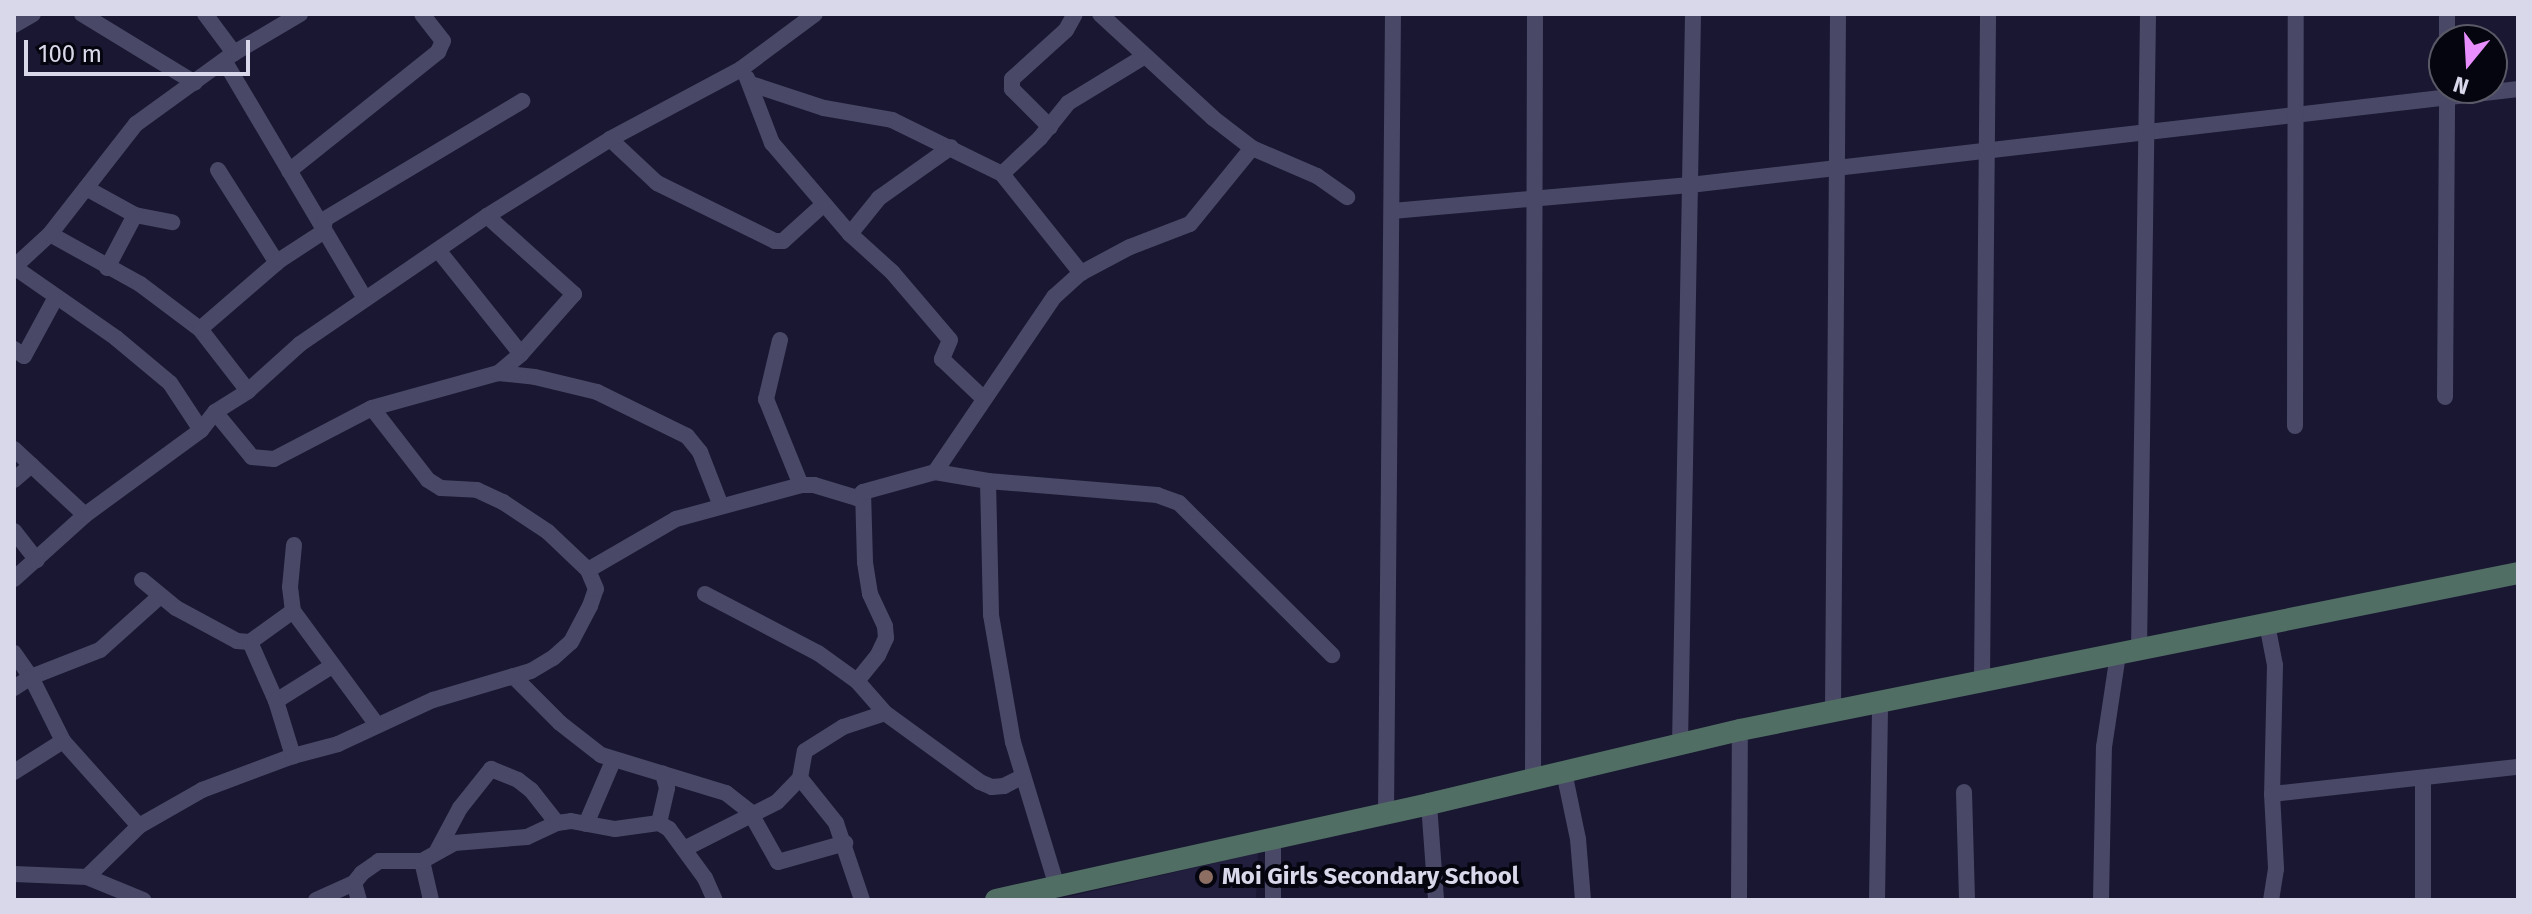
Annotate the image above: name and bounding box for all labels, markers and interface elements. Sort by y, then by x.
scale bar [28,24,254,74]
north arrow [2428,24,2508,104]
text: 100 m [38,40,102,68]
text: N [2450,70,2472,100]
place label: Moi Girls Secondary School [1222,863,1519,891]
marker: Moi Girls Secondary School [1197,868,1215,886]

